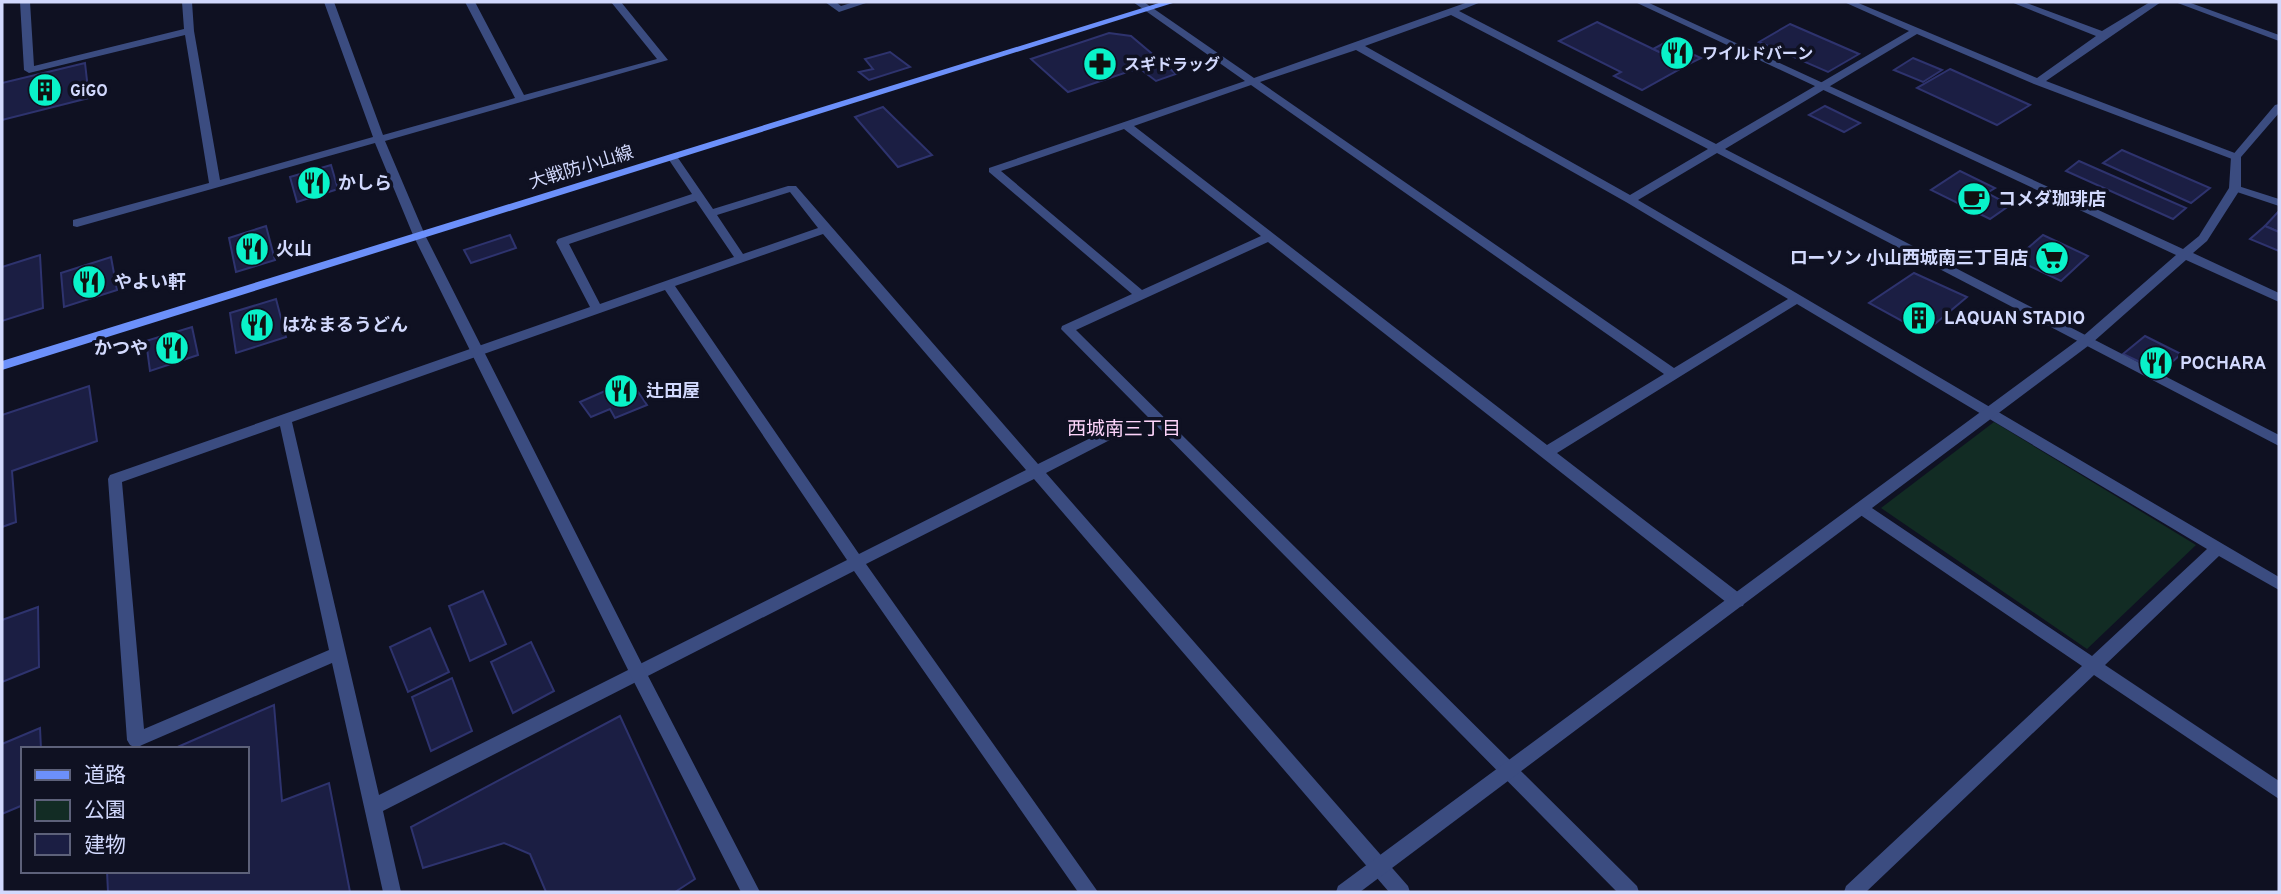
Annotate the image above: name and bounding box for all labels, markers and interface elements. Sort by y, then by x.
restaurant icon: ワイルドバーン [1658,34,1696,72]
pharmacy icon: スギドラッグ [1081,45,1119,83]
place label: ワイルドバーン [1702,45,1813,65]
place label: スギドラッグ [1124,55,1220,76]
building icon: GiGO [26,71,64,109]
place label: GiGO [70,82,108,102]
street label: 大戦防小山線 [526,142,636,195]
restaurant icon: かしら [295,164,333,202]
place label: かしら [338,173,392,196]
cafe icon: コメダ珈琲店 [1955,180,1993,218]
place label: コメダ珈琲店 [1998,189,2106,212]
restaurant icon: 火山 [233,230,271,268]
place label: 火山 [276,239,312,262]
supermarket icon: ローソン 小山西城南三丁目店 [2033,239,2071,277]
place label: ローソン 小山西城南三丁目店 [1790,248,2028,271]
restaurant icon: やよい軒 [70,263,108,301]
place label: やよい軒 [114,272,186,295]
building icon: LAQUAN STADIO [1900,299,1938,337]
restaurant icon: はなまるうどん [238,306,276,344]
place label: LAQUAN STADIO [1944,308,2085,331]
place label: はなまるうどん [282,315,408,338]
restaurant icon: かつや [153,329,191,367]
place label: かつや [94,338,148,361]
restaurant icon: POCHARA [2137,344,2175,382]
place label: POCHARA [2180,353,2267,376]
restaurant icon: 辻田屋 [602,372,640,410]
place label: 辻田屋 [646,381,700,404]
district label: 西城南三丁目 [1067,418,1181,442]
legend [21,747,248,873]
text: 道路 [84,763,126,790]
text: 公園 [84,798,126,825]
text: 建物 [84,833,126,860]

